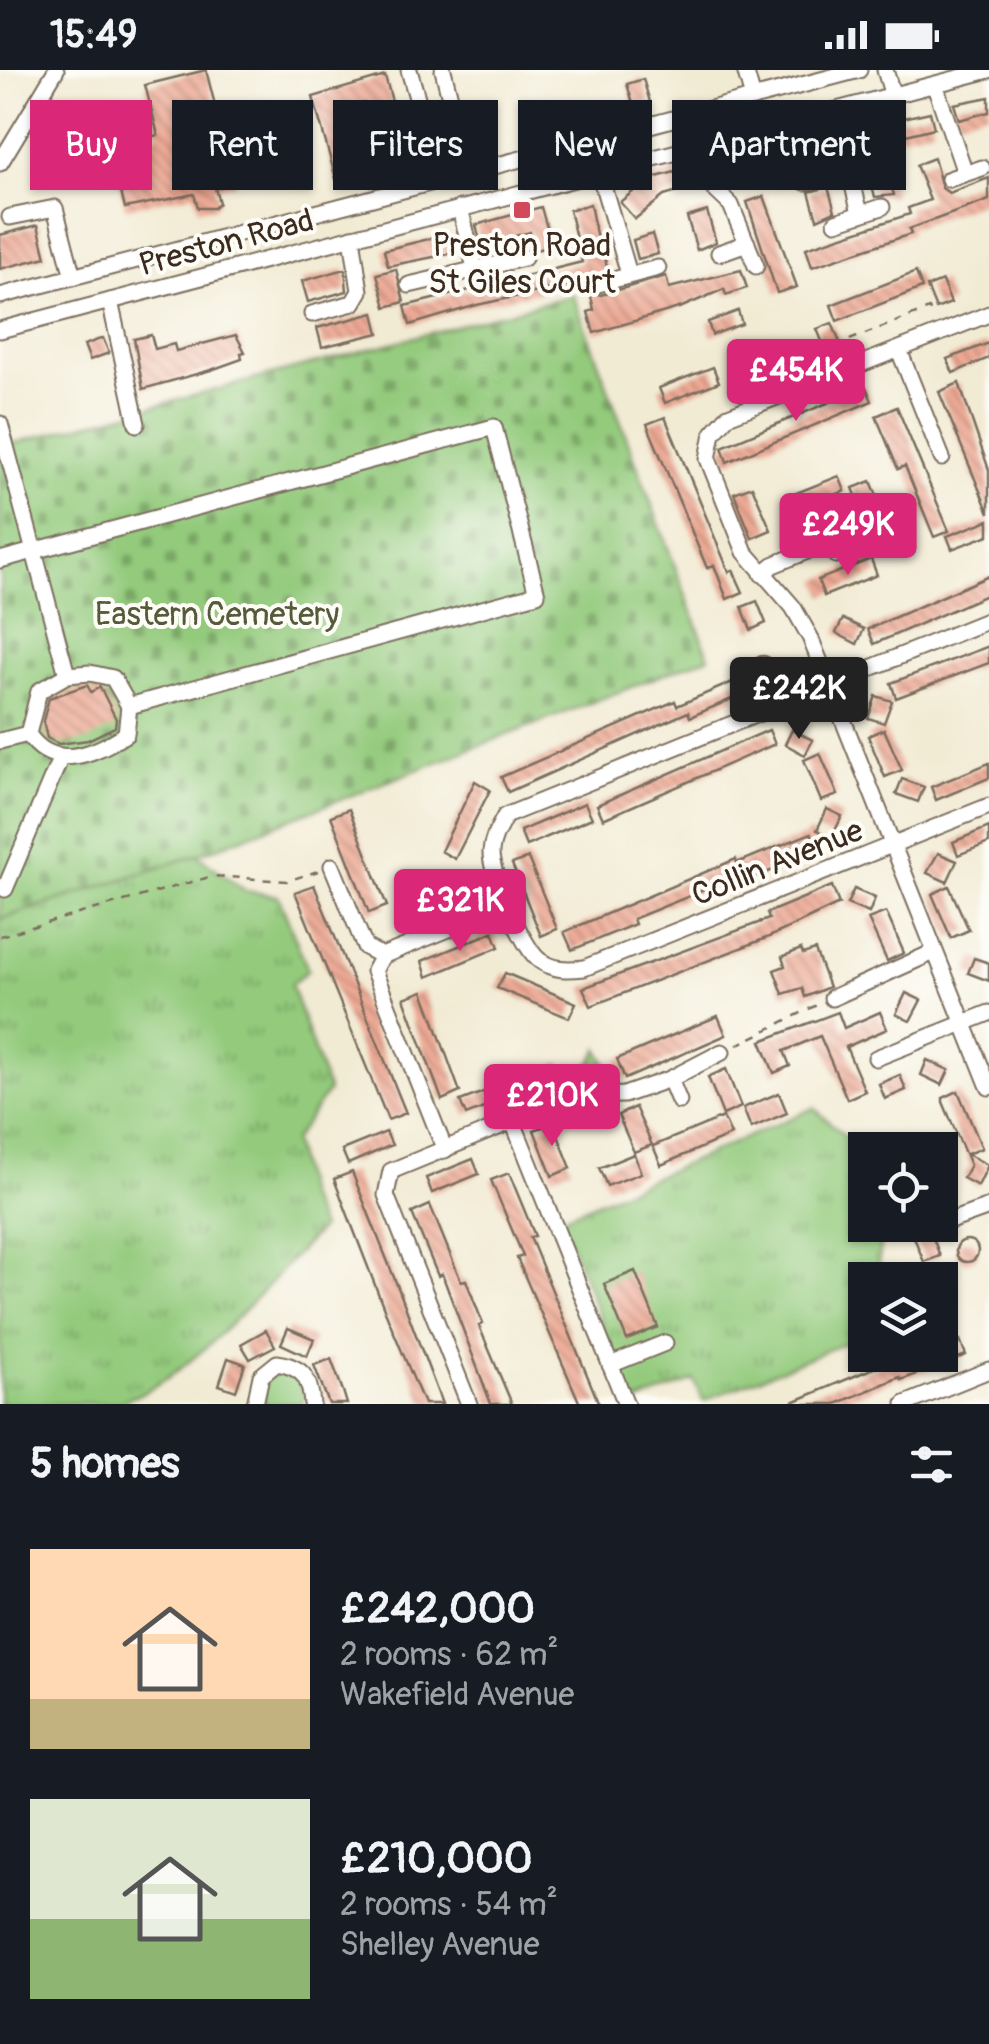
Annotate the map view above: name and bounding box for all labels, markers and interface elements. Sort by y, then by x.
text: 15:49 [50,11,137,59]
chip: Buy [30,100,152,190]
chip: Rent [172,100,313,190]
chip: Filters [333,100,498,190]
chip: New [518,100,652,190]
chip: Apartment [672,100,906,190]
marker: Preston Road St Giles Court [511,199,533,221]
street label: Preston Road [135,200,318,285]
place label: Preston Road St Giles Court [428,226,616,303]
pin: £454K [726,339,866,424]
text: £454K [749,351,843,391]
pin: £249K [778,493,918,578]
text: £249K [802,505,894,545]
park label: Eastern Cemetery [95,595,339,635]
pin: £242K [729,657,869,742]
text: £242K [752,669,846,709]
street label: Collin Avenue [686,810,869,915]
pin: £321K [390,869,530,954]
text: £321K [416,881,504,921]
pin: £210K [482,1064,622,1149]
text: £210K [506,1076,598,1116]
map controls [848,1132,958,1372]
button: locate [848,1132,958,1242]
button: layers [848,1262,958,1372]
icon: filters [904,1437,959,1492]
text: 5 homes [30,1438,180,1490]
text: £242,000 [340,1583,535,1635]
icon: home [110,1589,230,1709]
text: 2 rooms · 62 m² [340,1635,558,1675]
text: Wakefield Avenue [340,1675,574,1715]
text: £210,000 [340,1833,532,1885]
icon: home [110,1839,230,1959]
text: 2 rooms · 54 m² [340,1885,558,1925]
text: Shelley Avenue [340,1925,539,1965]

